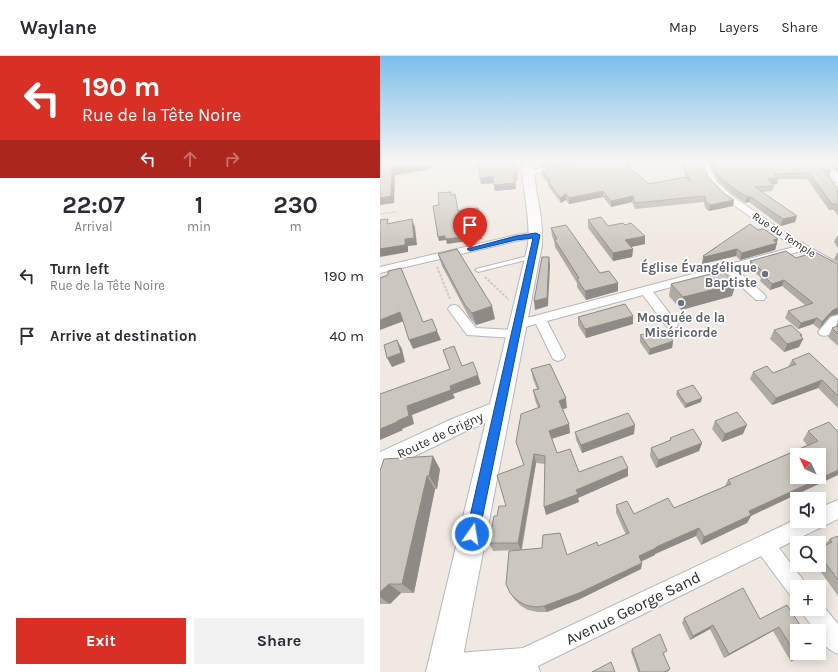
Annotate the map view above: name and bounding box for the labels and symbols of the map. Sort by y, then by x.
pin [453,208,487,249]
street label: Rue du Temple [750,210,819,261]
place label: Église Évangélique Baptiste [641,258,757,290]
marker: Église Évangélique Baptiste [760,269,770,279]
marker: Mosquée de la Miséricorde [676,298,686,308]
place label: Mosquée de la Miséricorde [637,310,725,340]
street label: Route de Grigny [395,408,485,462]
north arrow [790,448,826,484]
position arrow [451,513,493,555]
street label: Avenue George Sand [562,567,704,649]

